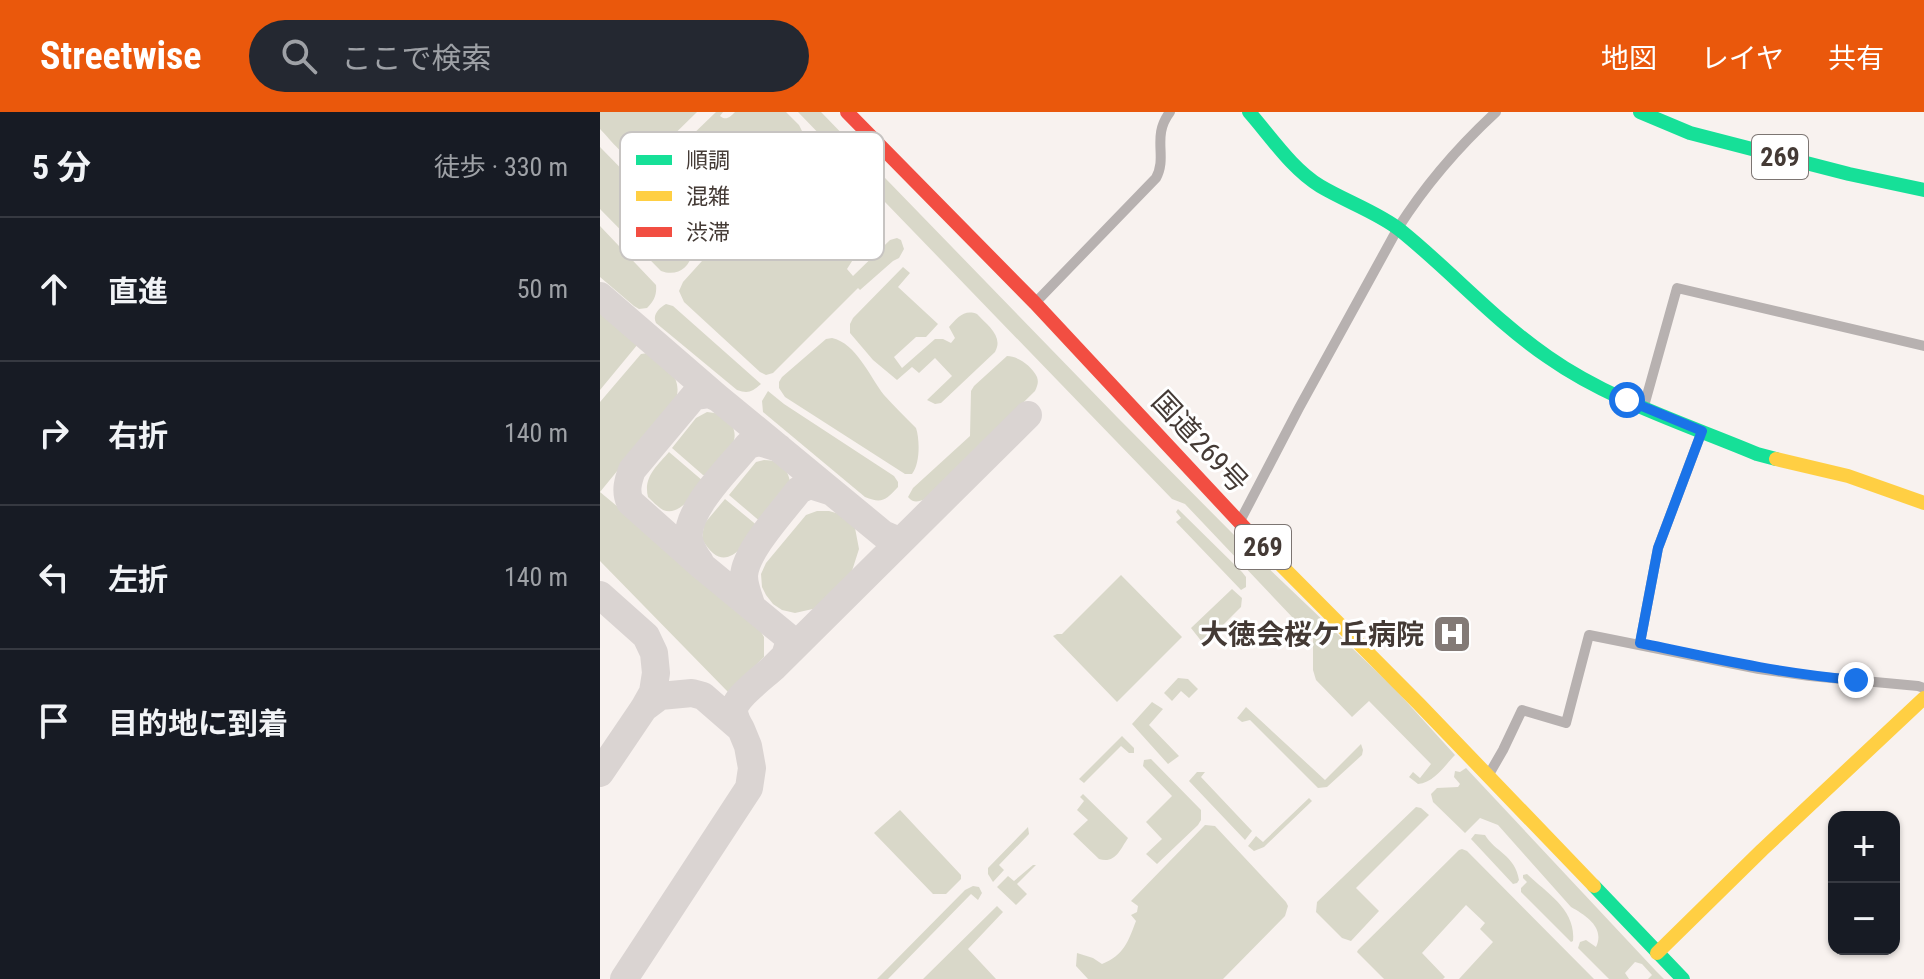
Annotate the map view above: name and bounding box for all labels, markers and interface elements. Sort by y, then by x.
search box [249,20,809,92]
text: Streetwise [40,34,201,78]
icon: search [277,34,321,78]
text: ここで検索 [341,41,491,76]
text: 地図 [1601,42,1657,75]
text: レイヤ [1701,42,1784,75]
text: 共有 [1828,42,1884,75]
legend [620,132,884,260]
road number: 269 [1752,135,1808,179]
text: 5 分 [32,147,91,187]
text: 順調 [686,148,730,173]
text: 徒歩 · 330 m [434,152,568,182]
text: 混雑 [686,184,730,209]
text: 渋滞 [686,220,730,245]
icon: ahead [32,267,76,311]
text: 直進 [108,274,168,309]
text: 50 m [517,274,568,304]
route start [1609,382,1645,418]
street label: 国道269号 [1145,385,1255,499]
icon: right [32,411,76,455]
text: 右折 [108,418,168,453]
text: 140 m [504,418,568,448]
road number: 269 [1235,525,1291,569]
icon: left [32,555,76,599]
text: 左折 [108,562,168,597]
text: 140 m [504,562,568,592]
hospital icon: 大徳会桜ケ丘病院 [1431,613,1473,655]
place label: 大徳会桜ケ丘病院 [1200,618,1424,651]
route end [1838,662,1874,698]
icon: arrive [32,699,76,743]
text: 目的地に到着 [108,706,288,741]
map controls [1828,811,1900,955]
button: + [1828,811,1900,883]
button: − [1828,883,1900,955]

